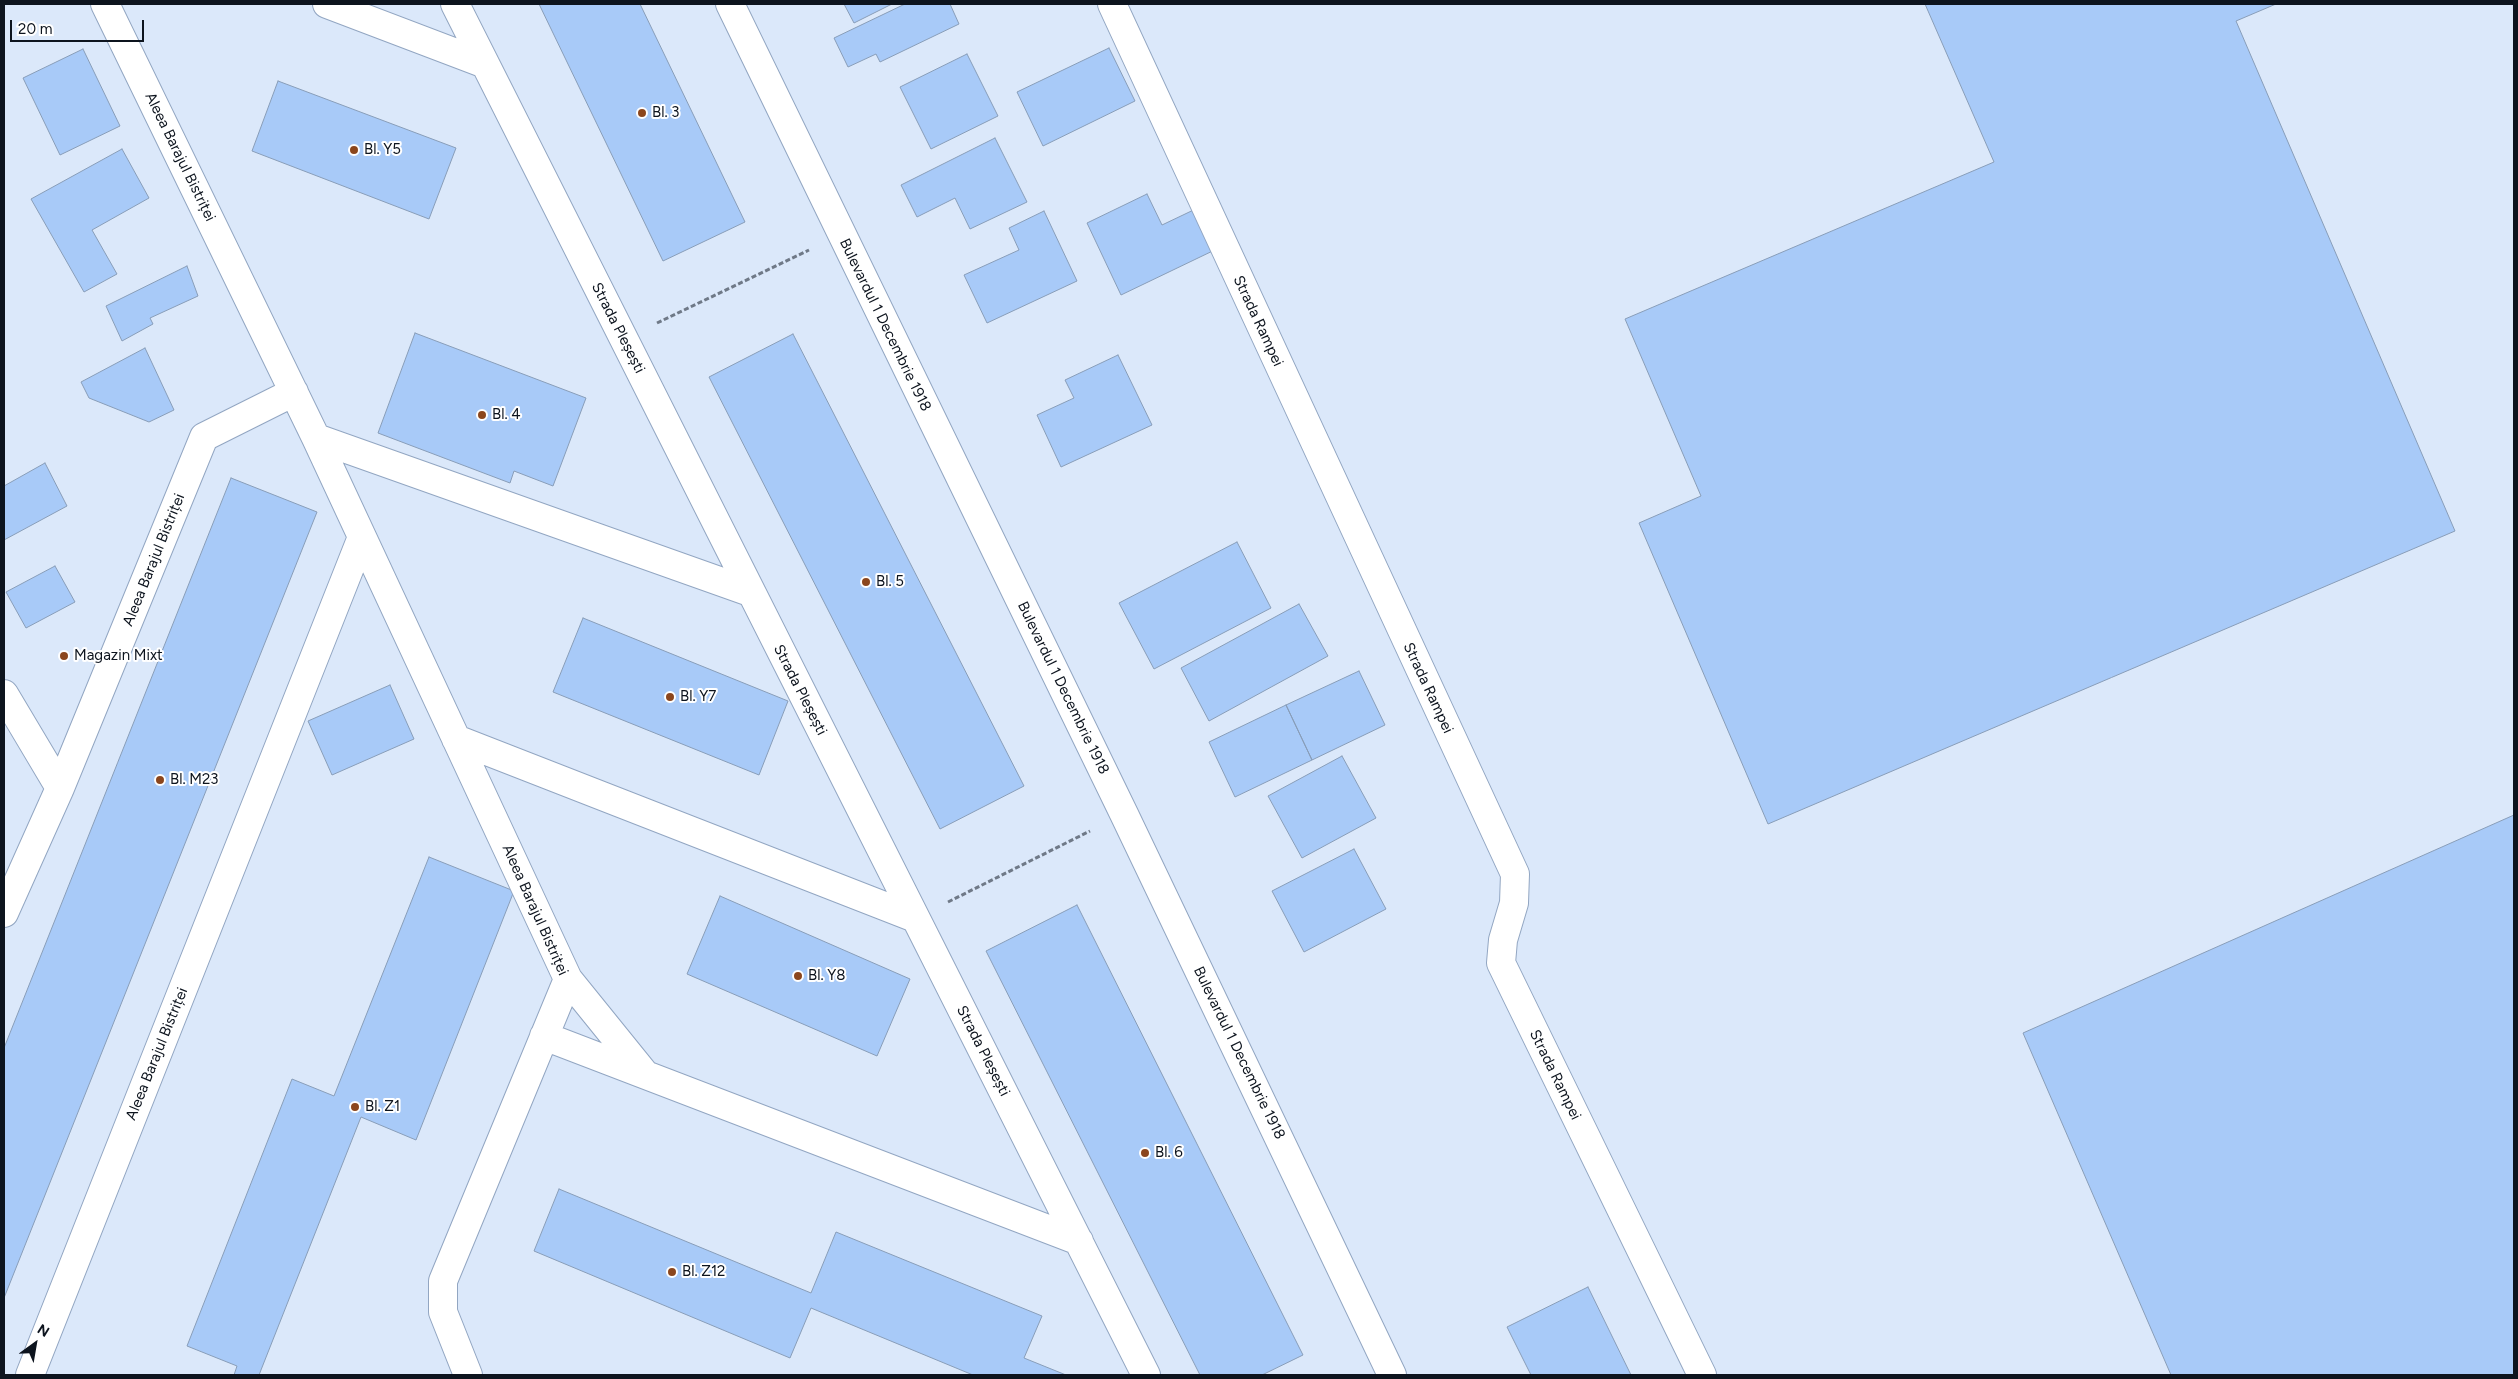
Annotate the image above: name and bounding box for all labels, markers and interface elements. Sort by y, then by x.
scale bar [12,10,146,42]
text: 20 m [18,20,52,38]
street label: Aleea Barajul Bistriței [141,90,219,224]
place label: Bl. 3 [652,104,679,122]
marker: Bl. 3 [636,107,648,119]
place label: Bl. Y5 [364,141,401,159]
marker: Bl. Y5 [348,144,360,156]
street label: Bulevardul 1 Decembrie 1918 [835,236,935,414]
street label: Strada Rampei [1229,273,1287,369]
street label: Strada Pleșești [587,280,649,376]
place label: Bl. 4 [492,406,521,424]
marker: Bl. 4 [476,409,488,421]
street label: Aleea Barajul Bistriței [119,491,189,629]
place label: Bl. 5 [876,573,904,591]
marker: Bl. 5 [860,576,872,588]
street label: Bulevardul 1 Decembrie 1918 [1013,599,1113,777]
street label: Strada Rampei [1399,640,1457,736]
street label: Strada Pleșești [769,642,831,738]
place label: Magazin Mixt [74,647,163,665]
marker: Magazin Mixt [58,650,70,662]
place label: Bl. Y7 [680,688,716,706]
marker: Bl. Y7 [664,691,676,703]
place label: Bl. M23 [170,771,219,789]
marker: Bl. M23 [154,774,166,786]
street label: Aleea Barajul Bistriței [498,842,572,978]
street label: Bulevardul 1 Decembrie 1918 [1189,964,1289,1142]
place label: Bl. Y8 [808,967,846,985]
marker: Bl. Y8 [792,970,804,982]
street label: Aleea Barajul Bistriței [122,985,192,1123]
street label: Strada Pleșești [952,1003,1014,1099]
street label: Strada Rampei [1525,1027,1585,1123]
place label: Bl. Z1 [365,1098,400,1116]
marker: Bl. Z1 [349,1101,361,1113]
place label: Bl. 6 [1155,1144,1183,1162]
marker: Bl. 6 [1139,1147,1151,1159]
place label: Bl. Z12 [682,1263,725,1281]
marker: Bl. Z12 [666,1266,678,1278]
north arrow [10,1319,60,1369]
text: N [34,1321,52,1341]

